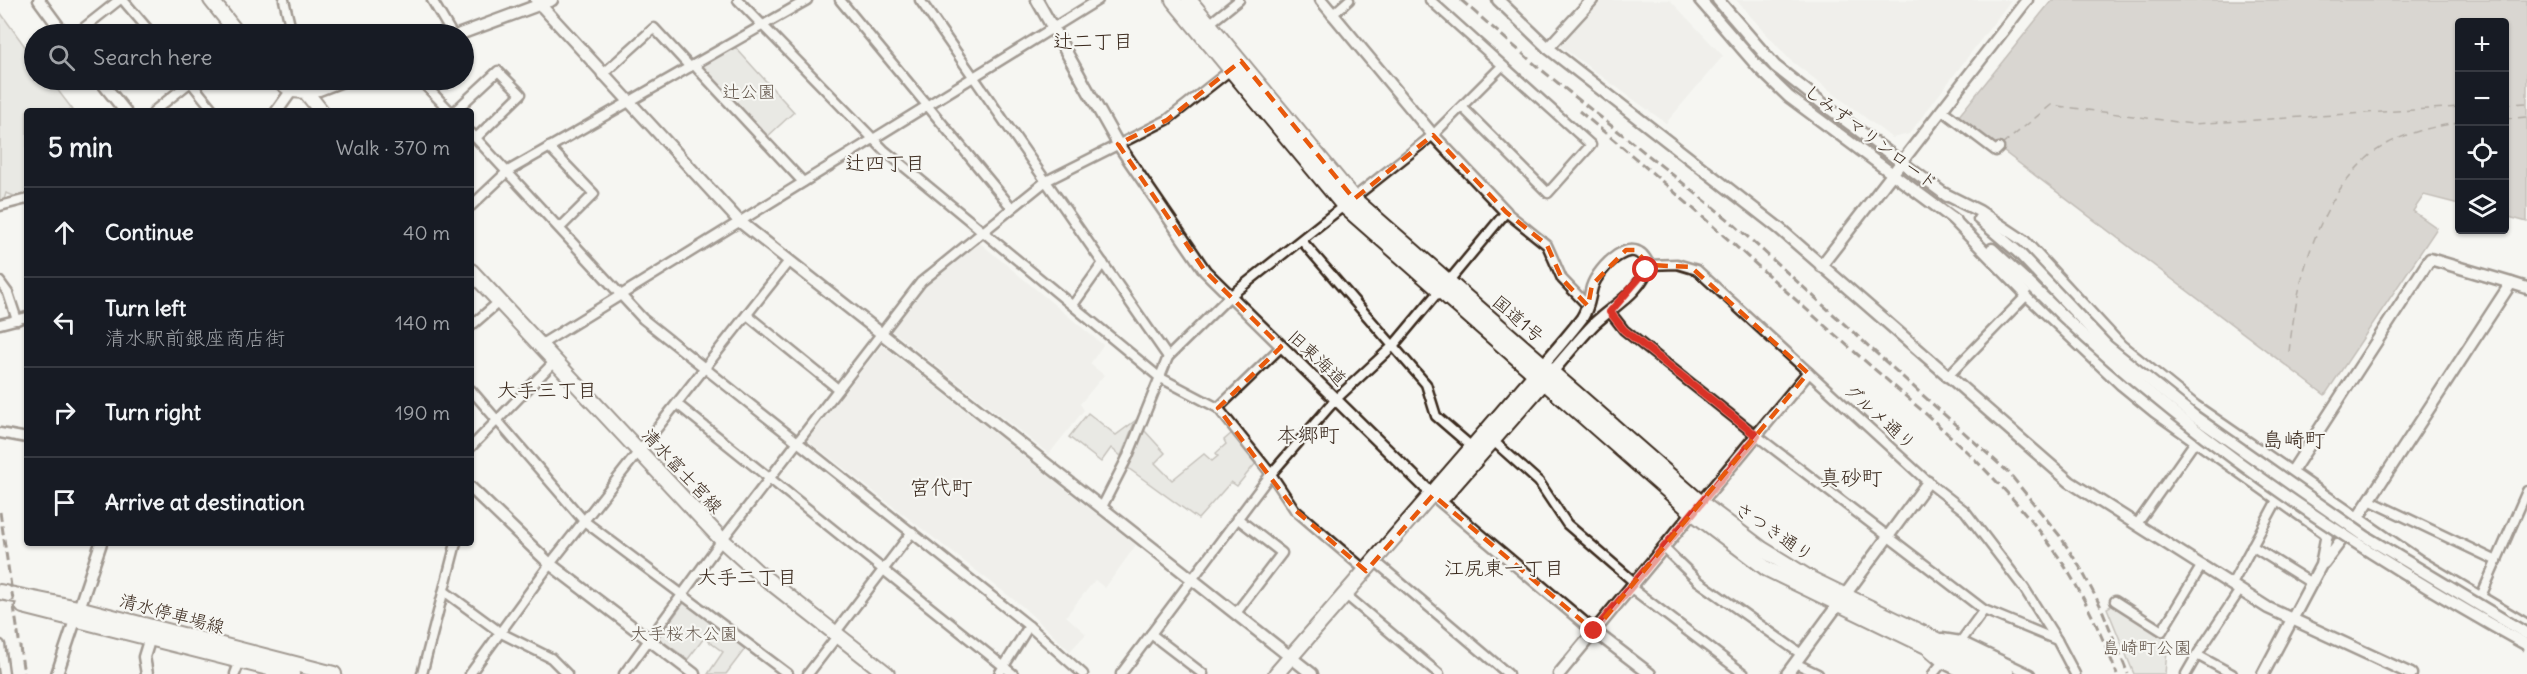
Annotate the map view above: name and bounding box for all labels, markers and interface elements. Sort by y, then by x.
map controls [2455,18,2509,234]
button: + [2455,18,2509,72]
search box [24,24,474,90]
district label: 辻二丁目 [1053,28,1133,53]
icon: search [45,41,78,74]
text: Search here [93,43,212,71]
button: − [2455,72,2509,126]
street label: しみずマリンロード [1800,79,1943,194]
park label: 辻公園 [722,80,776,103]
button: locate [2455,126,2509,180]
text: 5 min [48,131,113,164]
text: Walk · 370 m [336,135,450,160]
district label: 辻四丁目 [845,150,925,175]
button: layers [2455,180,2509,234]
icon: ahead [48,216,81,249]
text: Continue [105,218,194,246]
text: 40 m [403,220,450,245]
route start [1632,256,1658,282]
street label: 国道1号 [1488,290,1549,347]
text: Turn left [105,294,186,322]
icon: left [48,306,81,339]
text: 140 m [395,310,450,335]
text: 清水駅前銀座商店街 [105,325,285,350]
street label: 旧東海道 [1283,325,1352,391]
district label: 大手三丁目 [497,377,597,402]
street label: グルメ通り [1840,378,1921,455]
icon: right [48,396,81,429]
text: Turn right [105,398,201,426]
text: 190 m [395,400,450,425]
district label: 本郷町 [1277,421,1340,448]
street label: 清水富士宮線 [637,423,728,518]
district label: 島崎町 [2263,426,2326,453]
district label: 真砂町 [1820,464,1883,491]
district label: 宮代町 [910,474,973,501]
icon: arrive [48,486,81,519]
text: Arrive at destination [105,488,305,516]
street label: さつき通り [1731,497,1818,566]
district label: 江尻東一丁目 [1444,555,1564,580]
district label: 大手二丁目 [697,564,797,589]
street label: 清水停車場線 [117,588,227,639]
route end [1580,617,1606,643]
park label: 大手桜木公園 [630,622,738,645]
park label: 島崎町公園 [2102,636,2192,659]

